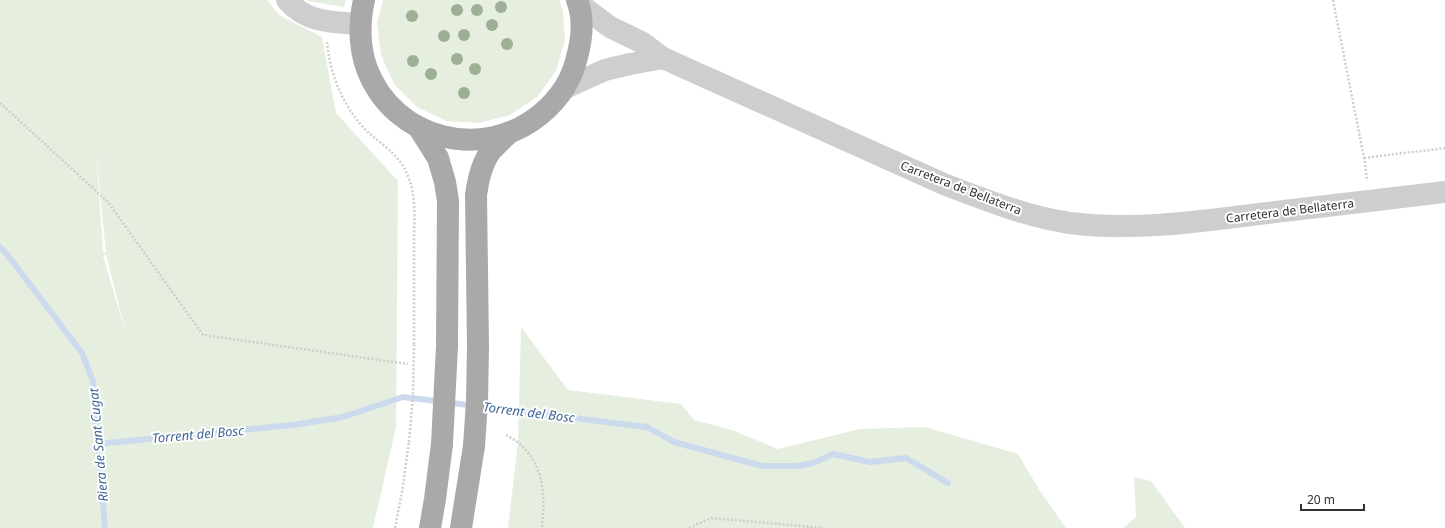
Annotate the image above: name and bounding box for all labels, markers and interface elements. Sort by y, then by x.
street label: Carretera de Bellaterra [898,157,1024,219]
street label: Carretera de Bellaterra [1225,194,1355,227]
water label: Riera de Sant Cugat [84,387,112,503]
water label: Torrent del Bosc [482,397,576,427]
water label: Torrent del Bosc [151,421,245,447]
scale bar [1301,486,1364,512]
text: 20 m [1307,491,1335,508]

